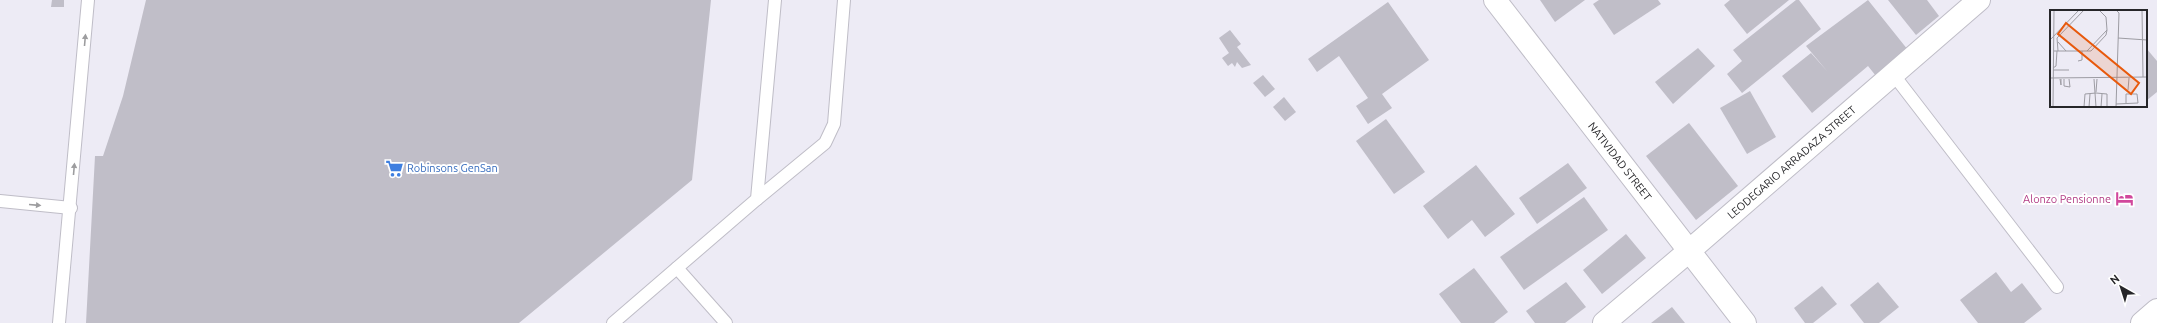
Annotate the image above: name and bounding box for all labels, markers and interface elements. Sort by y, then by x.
inset map [2050,10,2147,107]
one-way arrow [82,34,88,46]
street label: LEODEGARIO ARRADAZA STREET [1725,103,1858,221]
street label: NATIVIDAD STREET [1586,120,1654,203]
supermarket icon: Robinsons GenSan [384,158,404,178]
place label: Robinsons GenSan [407,162,498,174]
one-way arrow [71,163,77,175]
hotel icon: Alonzo Pensionne [2114,189,2134,209]
place label: Alonzo Pensionne [2023,193,2111,205]
one-way arrow [29,201,41,208]
north arrow [2101,267,2141,307]
text: N [2108,272,2122,286]

